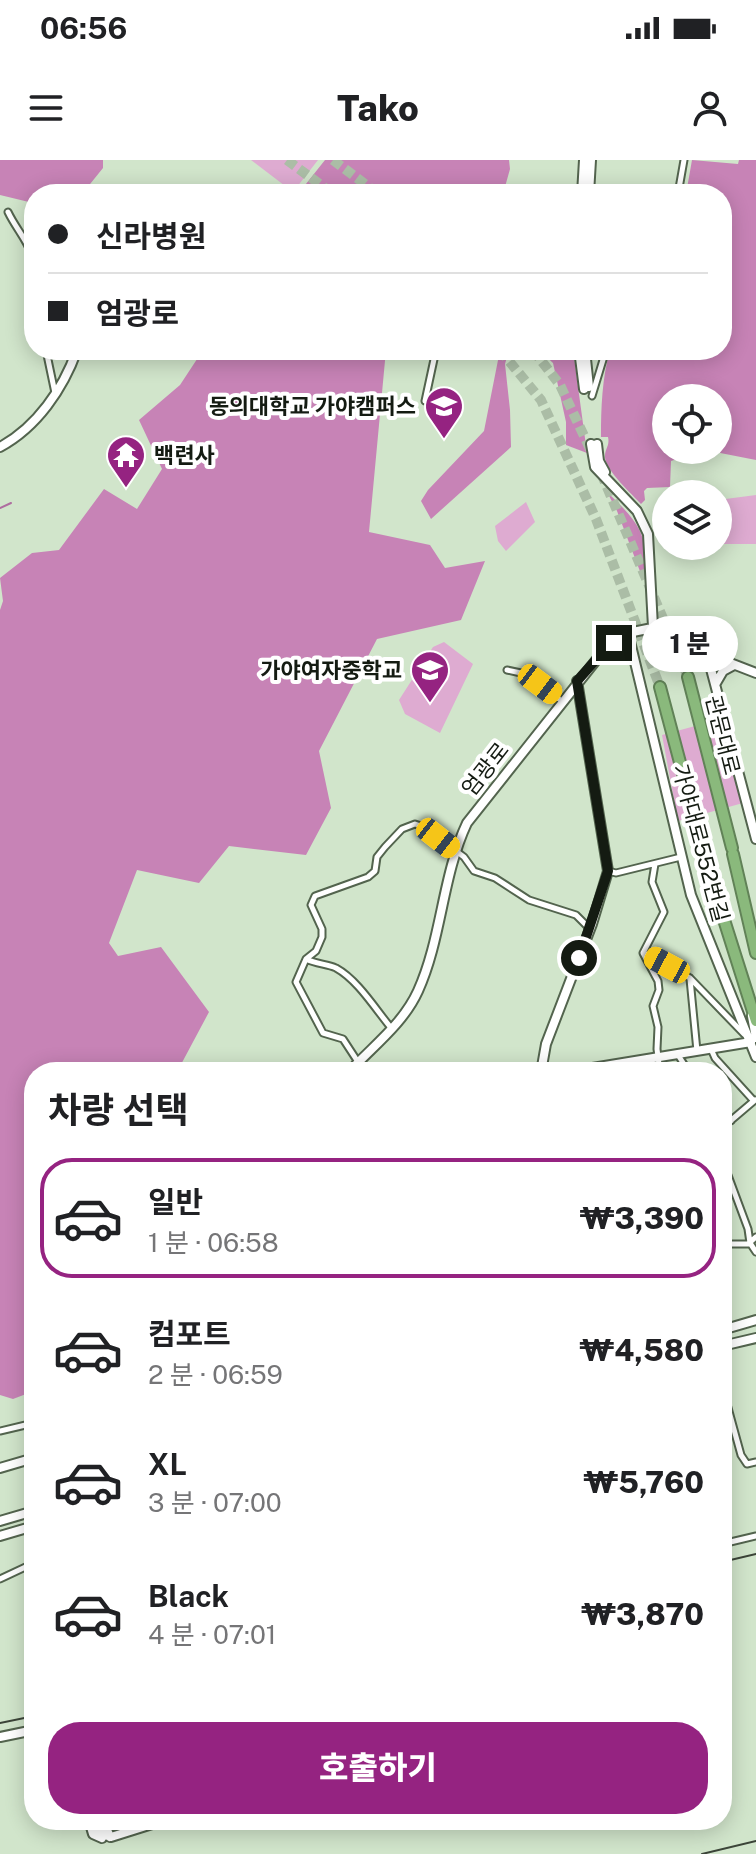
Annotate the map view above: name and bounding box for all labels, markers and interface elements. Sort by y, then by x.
text: 06:56 [40,10,127,46]
icon: menu [24,86,68,130]
icon: person [688,86,732,130]
text: Tako [337,87,419,129]
text: 신라병원 [96,218,206,254]
text: 엄광로 [96,295,179,331]
map controls [652,384,732,560]
button: locate [652,384,732,464]
school or university icon: 동의대학교 가야캠퍼스 [423,385,465,440]
place label: 동의대학교 가야캠퍼스 [209,393,416,419]
temple icon: 백련사 [105,434,147,489]
place label: 백련사 [154,442,215,468]
button: layers [652,480,732,560]
callout: 1 분 [642,615,738,671]
route end [596,625,632,661]
text: 1 분 [670,628,710,659]
school or university icon: 가야여자중학교 [409,649,451,704]
place label: 가야여자중학교 [260,657,402,683]
car [514,660,566,708]
street label: 관문대로 [701,693,745,777]
street label: 엄광로 [456,737,514,801]
street label: 가야대로552번길 [667,761,735,925]
car [412,814,464,862]
route start [561,940,597,976]
car [640,943,694,987]
text: 차량 선택 [48,1089,189,1131]
icon: car [52,1182,124,1254]
text: 일반 [148,1184,203,1220]
text: ₩3,390 [580,1200,704,1236]
text: 1 분 · 06:58 [148,1227,279,1258]
icon: car [52,1314,124,1386]
text: 컴포트 [148,1316,231,1352]
text: ₩4,580 [579,1332,704,1368]
text: 2 분 · 06:59 [148,1359,283,1390]
icon: car [52,1446,124,1518]
text: XL [148,1446,187,1482]
text: ₩5,760 [584,1464,704,1500]
text: 3 분 · 07:00 [148,1487,282,1518]
icon: car [52,1578,124,1650]
text: Black [148,1578,229,1614]
text: ₩3,870 [581,1596,704,1632]
text: 4 분 · 07:01 [148,1619,276,1650]
button: 호출하기 [48,1722,708,1814]

